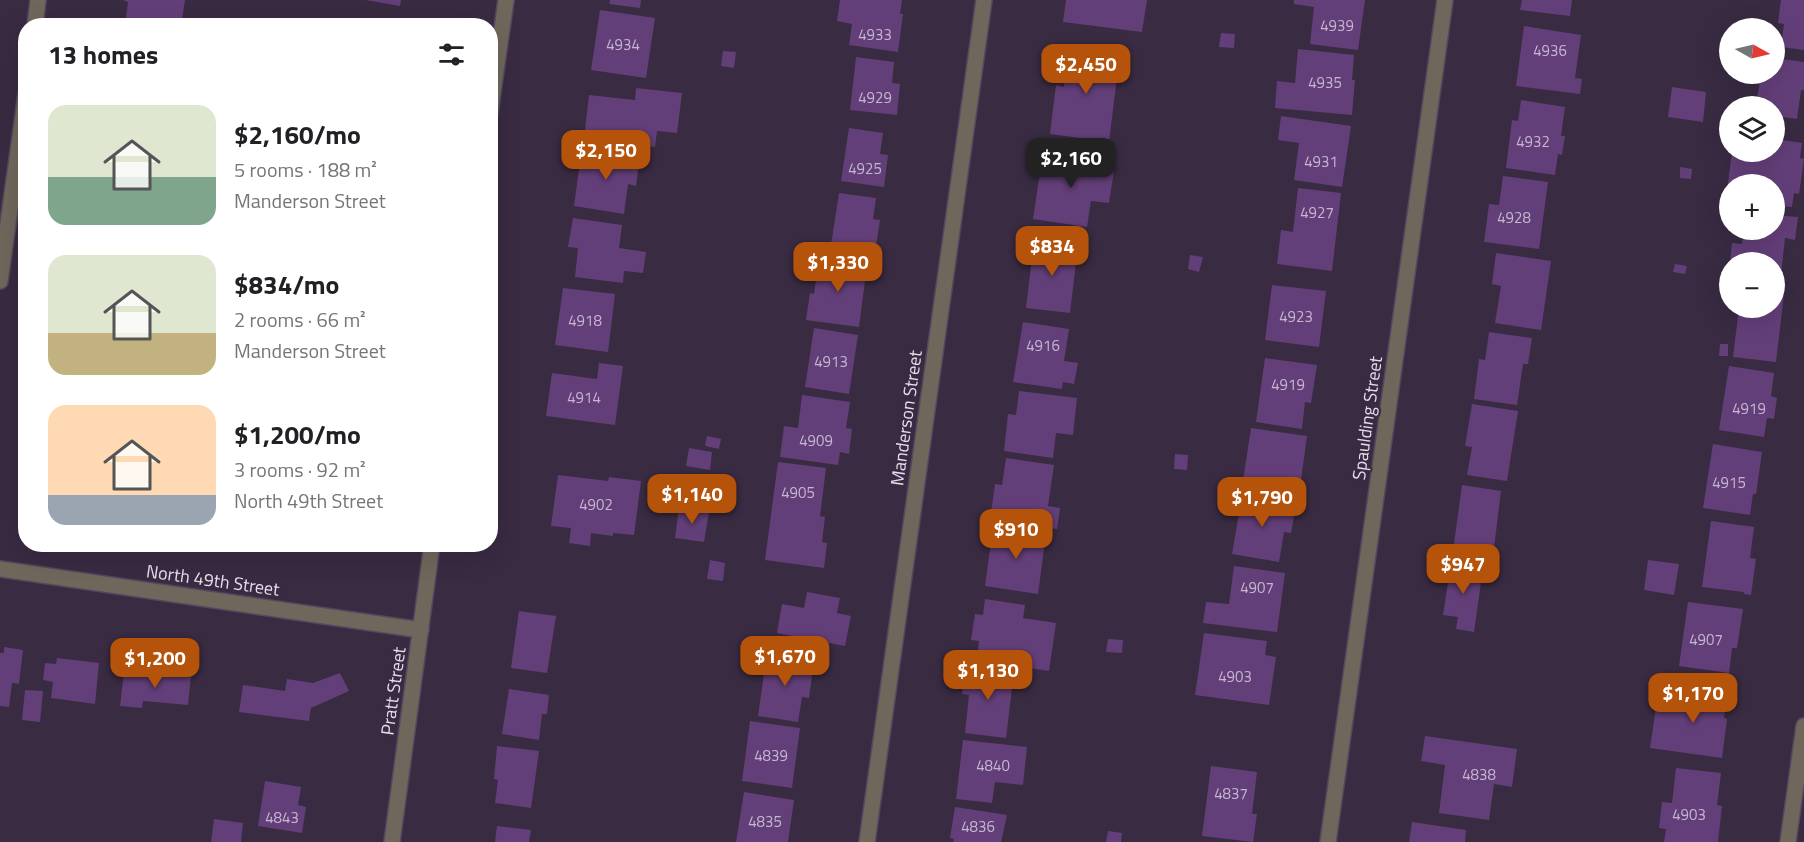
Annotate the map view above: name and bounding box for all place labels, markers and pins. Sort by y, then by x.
pin: $2,450 [1037,44,1135,95]
pin: $2,150 [557,130,655,181]
pin: $2,160 [1022,138,1120,189]
pin: $834 [1016,226,1088,277]
pin: $1,330 [789,242,887,293]
pin: $1,140 [643,474,741,525]
pin: $1,790 [1213,477,1311,528]
pin: $910 [980,509,1052,560]
pin: $947 [1427,544,1499,595]
pin: $1,670 [736,636,834,687]
pin: $1,200 [106,638,204,689]
pin: $1,130 [939,650,1037,701]
pin: $1,170 [1644,673,1742,724]

